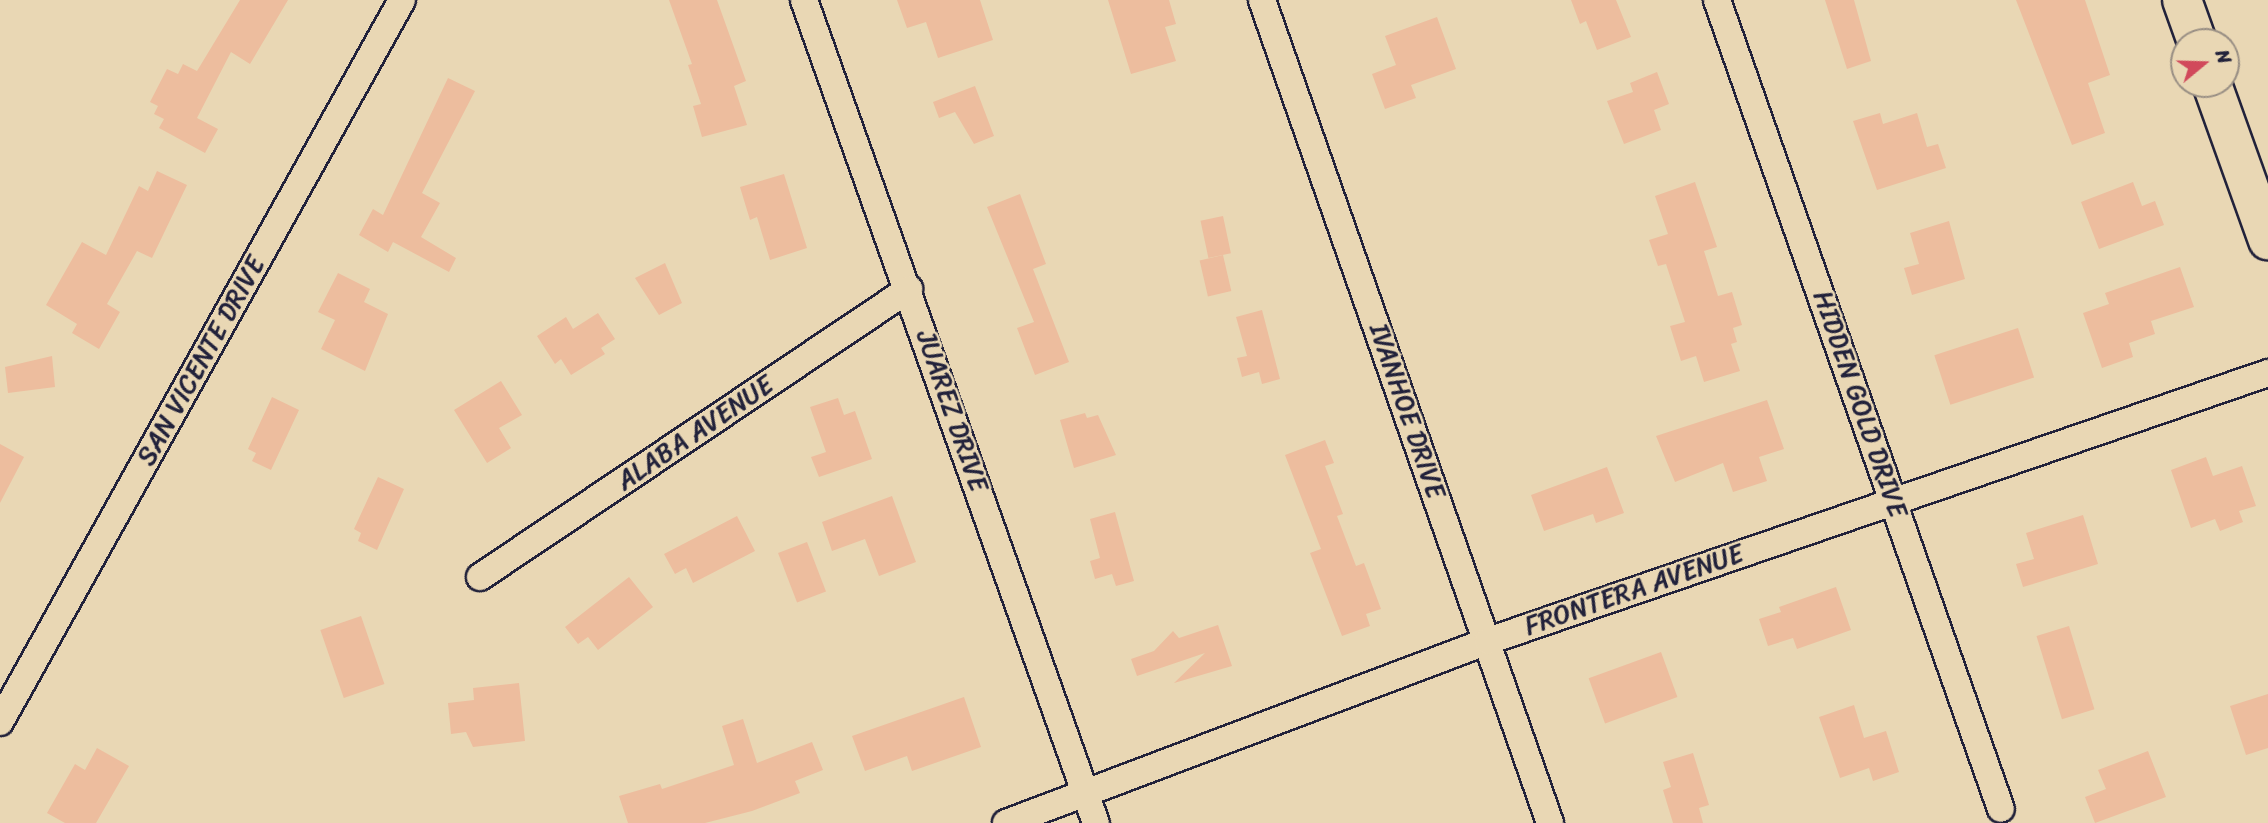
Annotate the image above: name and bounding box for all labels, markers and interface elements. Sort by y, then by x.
north arrow [2170,28,2240,98]
text: N [2206,45,2241,68]
street label: SAN VICENTE DRIVE [129,248,273,474]
street label: HIDDEN GOLD DRIVE [1807,286,1913,522]
street label: IVANHOE DRIVE [1362,318,1452,504]
street label: JUAREZ DRIVE [910,326,994,496]
street label: ALABA AVENUE [611,369,779,497]
street label: FRONTERA AVENUE [1520,538,1748,642]

